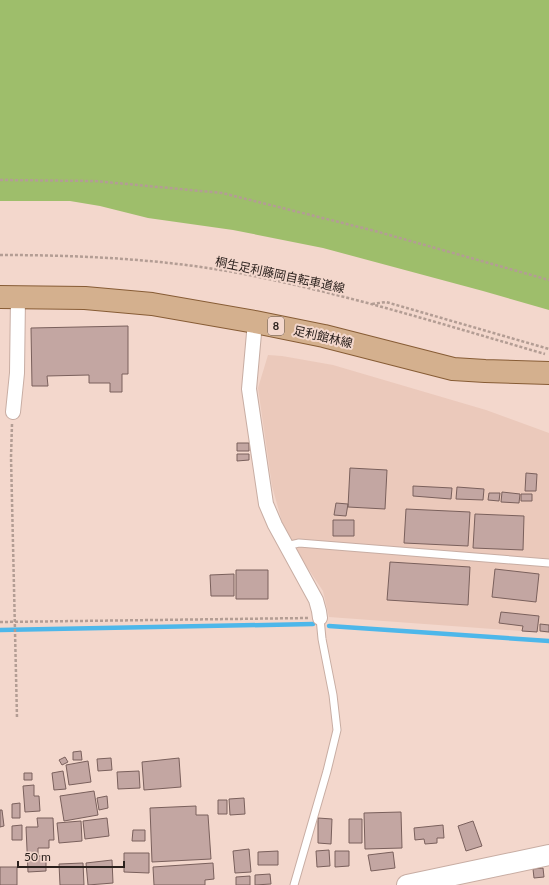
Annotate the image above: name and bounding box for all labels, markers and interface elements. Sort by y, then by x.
street label: 桐生足利藤岡自転車道線 [214,253,346,296]
road number: 8 [268,317,284,335]
street label: 足利館林線 [292,322,354,351]
scale bar [18,843,124,869]
text: 50 m [24,849,51,864]

